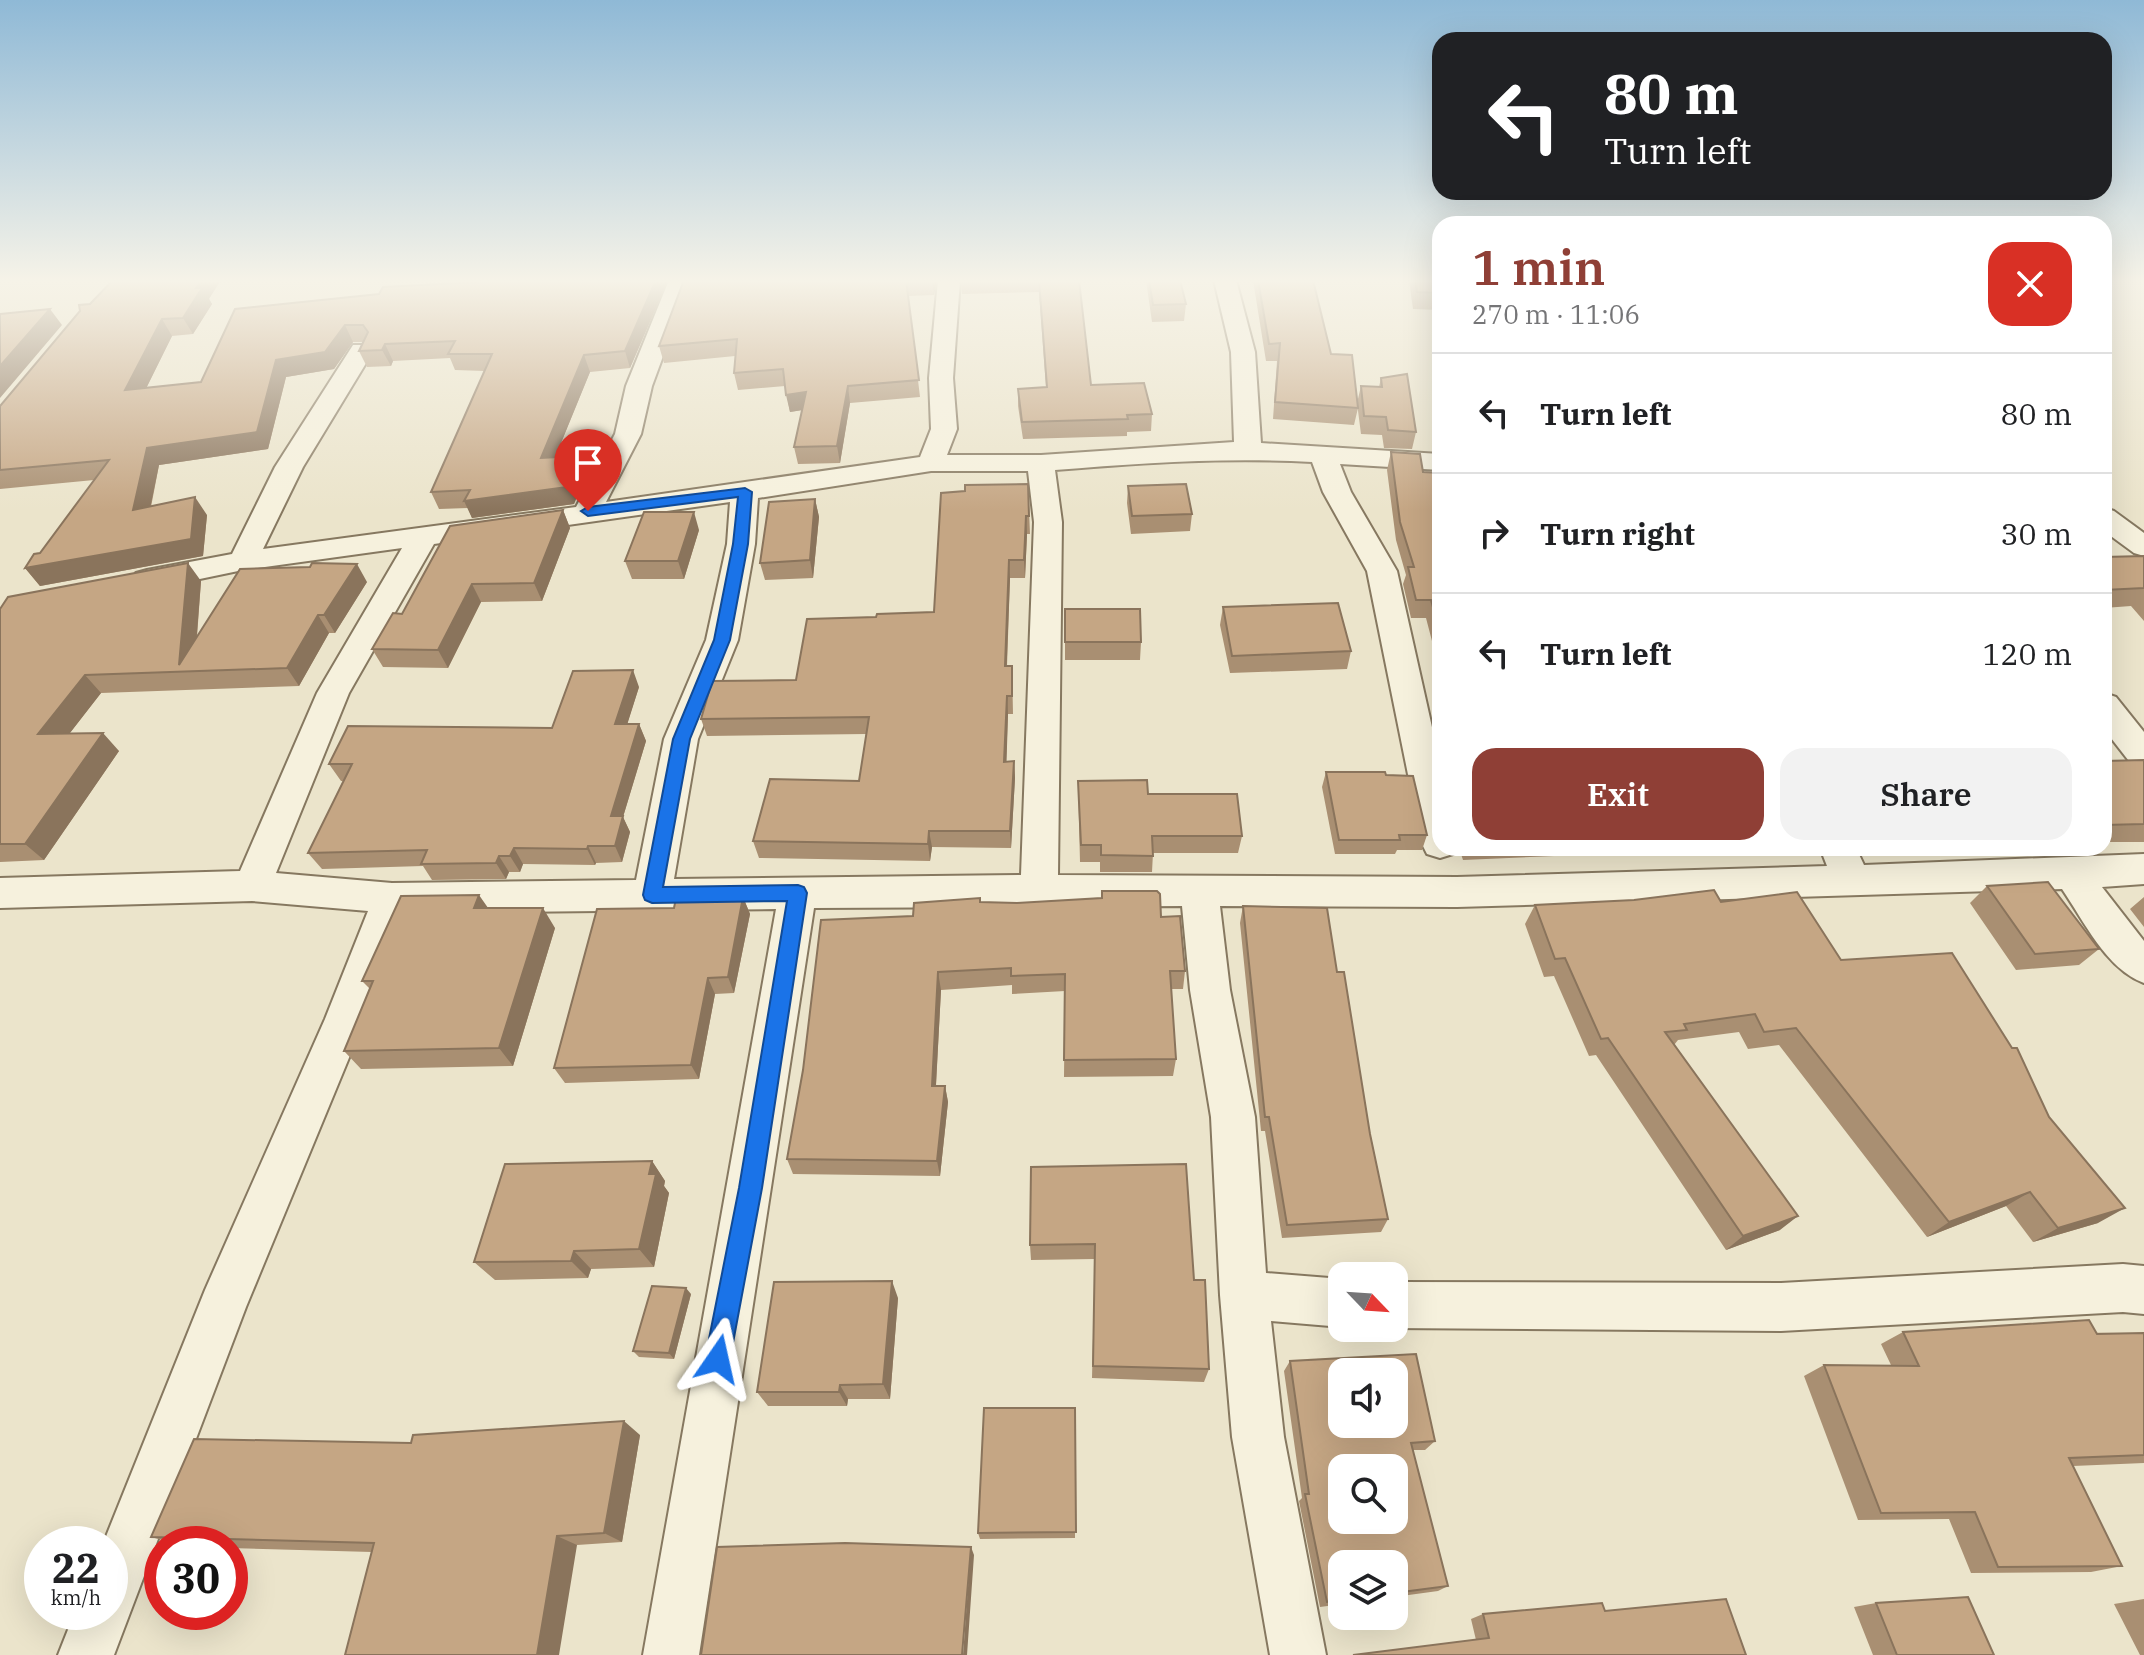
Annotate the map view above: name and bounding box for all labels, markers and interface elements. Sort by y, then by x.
text: 80 m [1604,57,1739,129]
icon: left [1472,64,1576,168]
text: Turn left [1604,127,1751,174]
text: 1 min [1472,236,1605,298]
button: close [1988,242,2072,326]
text: 270 m · 11:06 [1472,297,1640,331]
icon: left [1472,391,1516,435]
text: Turn left [1540,394,1672,433]
text: 80 m [2000,394,2072,433]
pin [554,429,622,511]
icon: arrive [566,441,610,485]
icon: right [1472,511,1516,555]
text: Turn right [1540,514,1695,553]
text: 30 m [2000,514,2072,553]
icon: left [1472,631,1516,675]
text: Turn left [1540,634,1672,673]
text: 120 m [1982,634,2072,673]
button: Exit [1472,748,1764,840]
button: Share [1780,748,2072,840]
north arrow [1328,1262,1408,1342]
map controls [1328,1262,1408,1630]
position arrow [676,1317,760,1401]
button: sound [1328,1358,1408,1438]
button: search [1328,1454,1408,1534]
speed limit sign: 30 [144,1526,248,1630]
text: 22 [52,1542,100,1594]
button: layers [1328,1550,1408,1630]
text: km/h [51,1584,101,1611]

